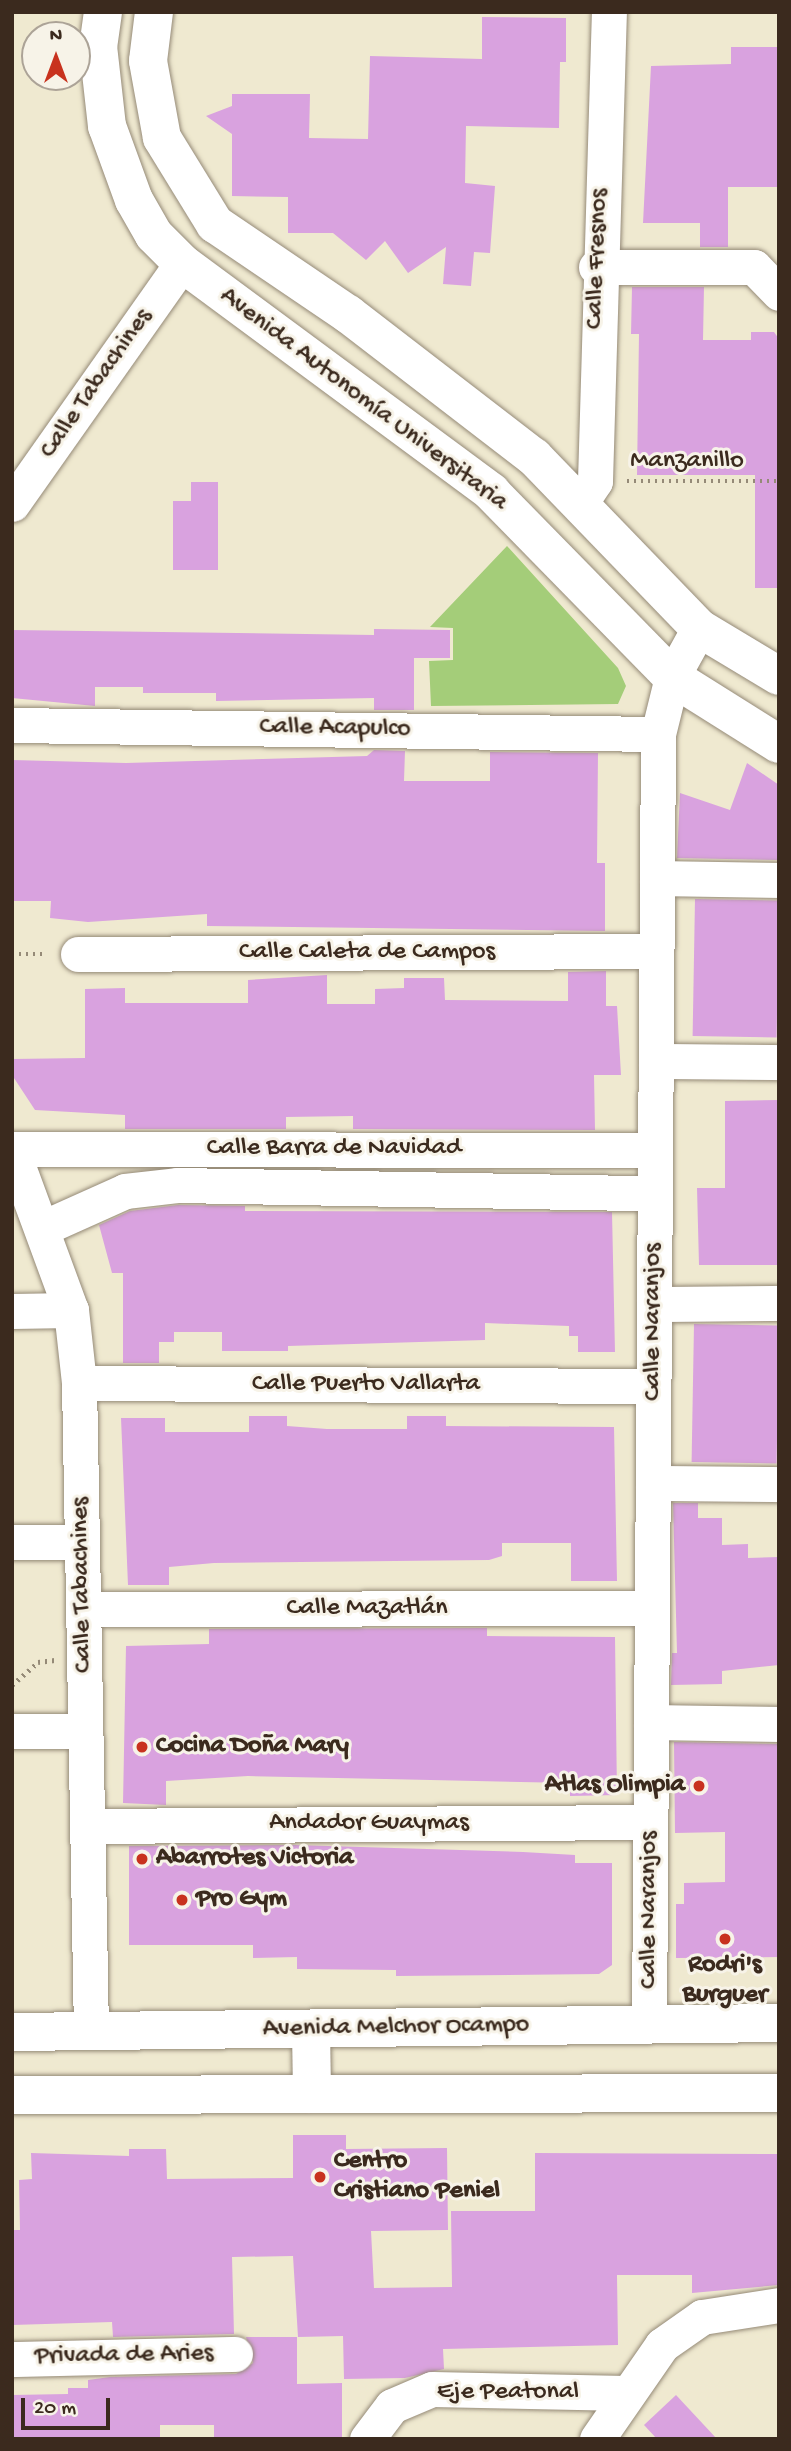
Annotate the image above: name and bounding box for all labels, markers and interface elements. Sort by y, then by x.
north arrow [21,21,91,91]
text: N [50,25,62,48]
street label: Calle Fresnos [580,188,616,330]
street label: Avenida Autonomía Universitaria [213,281,513,519]
street label: Calle Tabachines [34,303,160,465]
street label: Manzanillo [630,446,744,478]
street label: Calle Acapulco [259,712,411,746]
street label: Calle Caleta de Campos [239,937,495,969]
street label: Calle Barra de Navidad [207,1133,461,1165]
street label: Calle Naranjos [638,1243,670,1401]
street label: Calle Puerto Vallarta [252,1369,480,1401]
street label: Calle Tabachines [66,1497,100,1673]
street label: Calle Mazatlán [286,1593,448,1625]
place label: Cocina Doña Mary [156,1731,349,1763]
marker: Cocina Doña Mary [134,1739,150,1755]
place label: Atlas Olimpia [545,1770,685,1802]
marker: Atlas Olimpia [691,1778,707,1794]
street label: Andador Guaymas [269,1808,469,1840]
street label: Calle Naranjos [634,1831,666,1989]
place label: Abarrotes Victoria [156,1843,353,1875]
marker: Abarrotes Victoria [134,1851,150,1867]
place label: Pro Gym [196,1884,287,1916]
marker: Pro Gym [174,1892,190,1908]
marker: Rodri's Burguer [717,1931,733,1947]
place label: Rodri's Burguer [683,1950,767,2011]
street label: Avenida Melchor Ocampo [262,2010,530,2046]
place label: Centro Cristiano Peniel [334,2146,500,2208]
marker: Centro Cristiano Peniel [312,2169,328,2185]
street label: Privada de Aries [34,2339,214,2373]
street label: Eje Peatonal [437,2377,579,2409]
scale bar [24,2384,114,2428]
text: 20 m [34,2397,76,2422]

